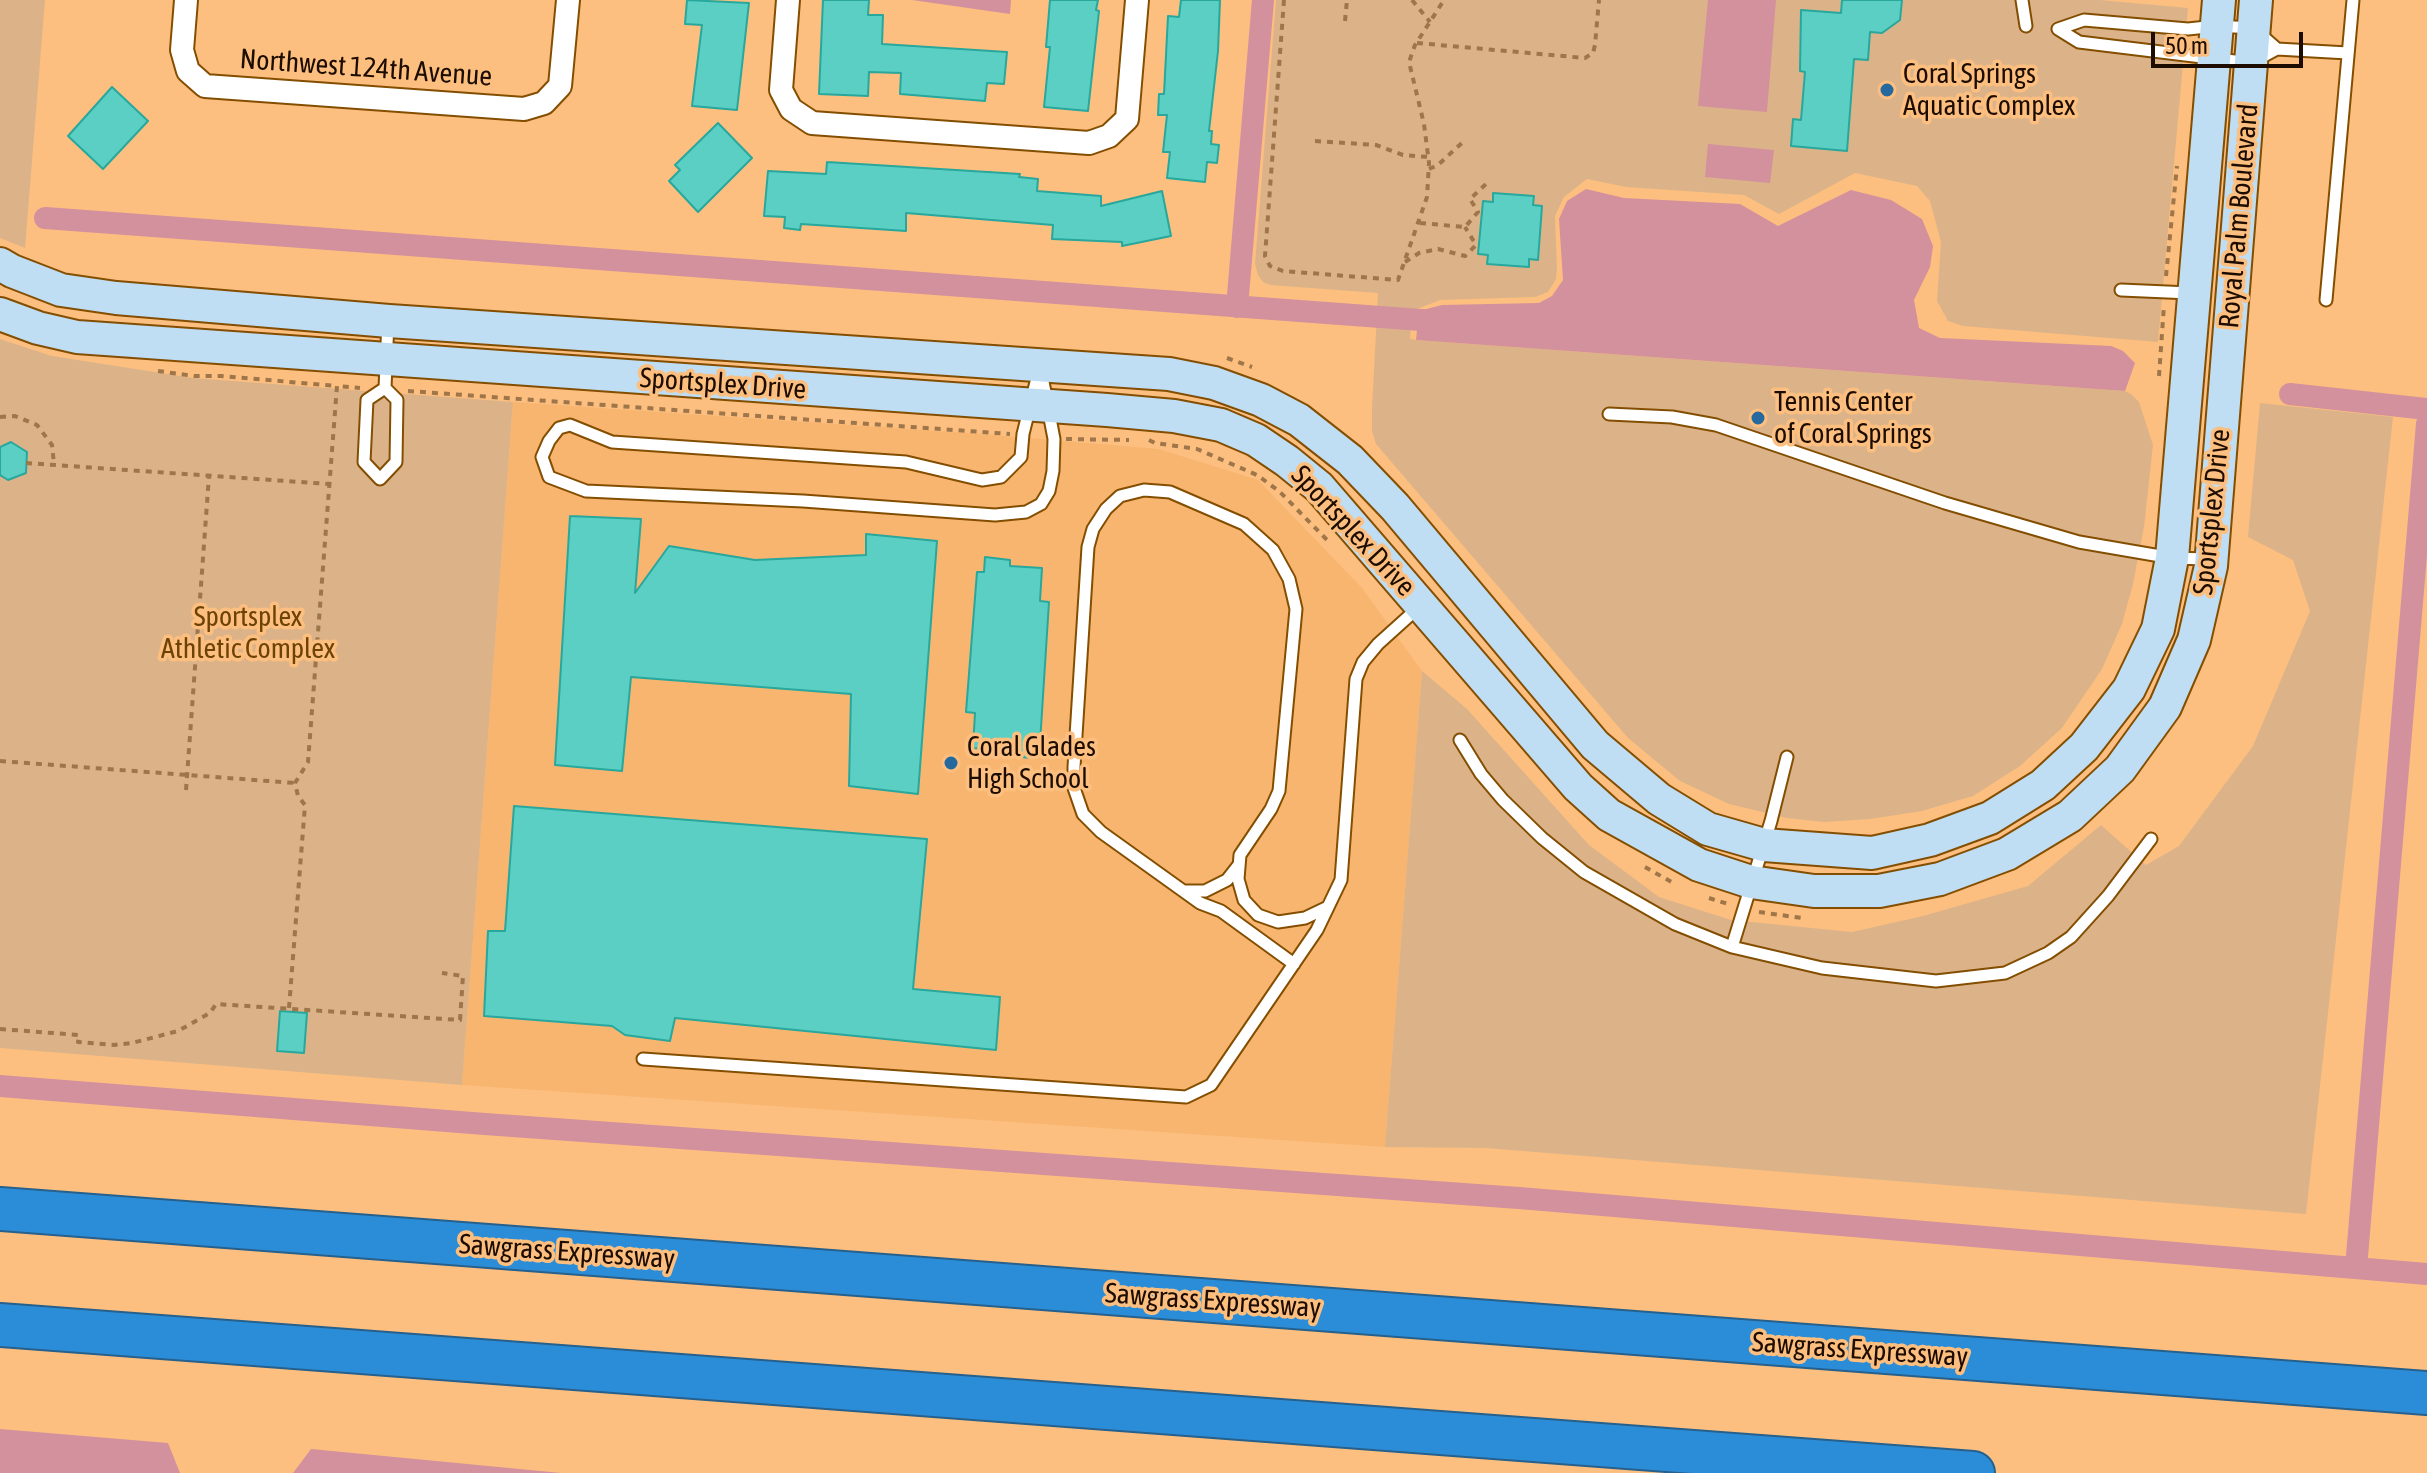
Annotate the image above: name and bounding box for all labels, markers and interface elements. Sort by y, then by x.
scale bar [2155,16,2307,66]
text: 50 m [2165,32,2208,59]
street label: Northwest 124th Avenue [239,42,493,94]
place label: Coral Springs Aquatic Complex [1903,57,2075,123]
marker: Coral Springs Aquatic Complex [1878,81,1896,99]
street label: Royal Palm Boulevard [2212,102,2266,330]
street label: Sportsplex Drive [639,361,807,407]
place label: Tennis Center of Coral Springs [1774,385,1932,451]
marker: Tennis Center of Coral Springs [1749,409,1767,427]
street label: Sportsplex Drive [2187,427,2237,597]
street label: Sportsplex Drive [1284,459,1422,603]
park label: Sportsplex Athletic Complex [161,600,335,666]
place label: Coral Glades High School [967,730,1096,796]
marker: Coral Glades High School [942,754,960,772]
street label: Sawgrass Expressway [458,1228,676,1276]
street label: Sawgrass Expressway [1104,1277,1322,1325]
street label: Sawgrass Expressway [1751,1326,1969,1374]

